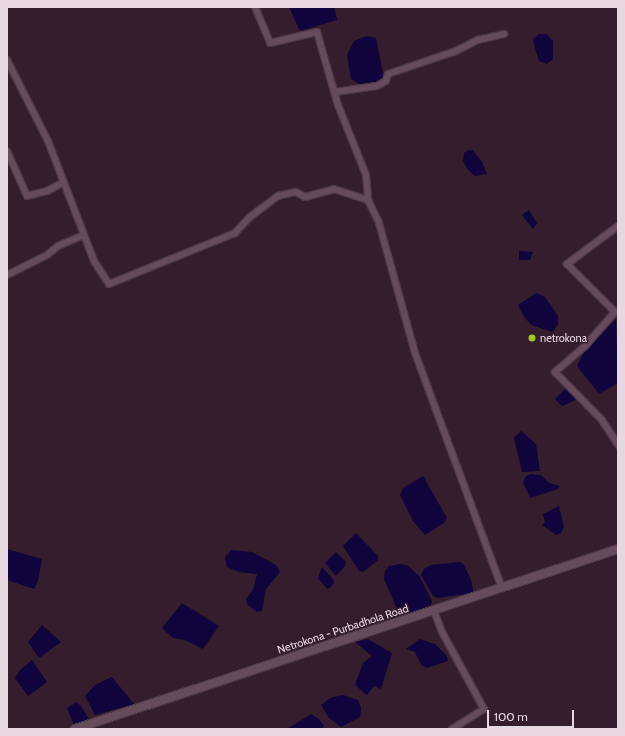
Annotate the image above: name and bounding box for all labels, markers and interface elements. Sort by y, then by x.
place label: netrokona [540,331,587,345]
marker: netrokona [527,333,537,343]
street label: Netrokona - Purbadhola Road [276,602,410,656]
scale bar [489,702,576,728]
text: 100 m [494,709,528,724]

